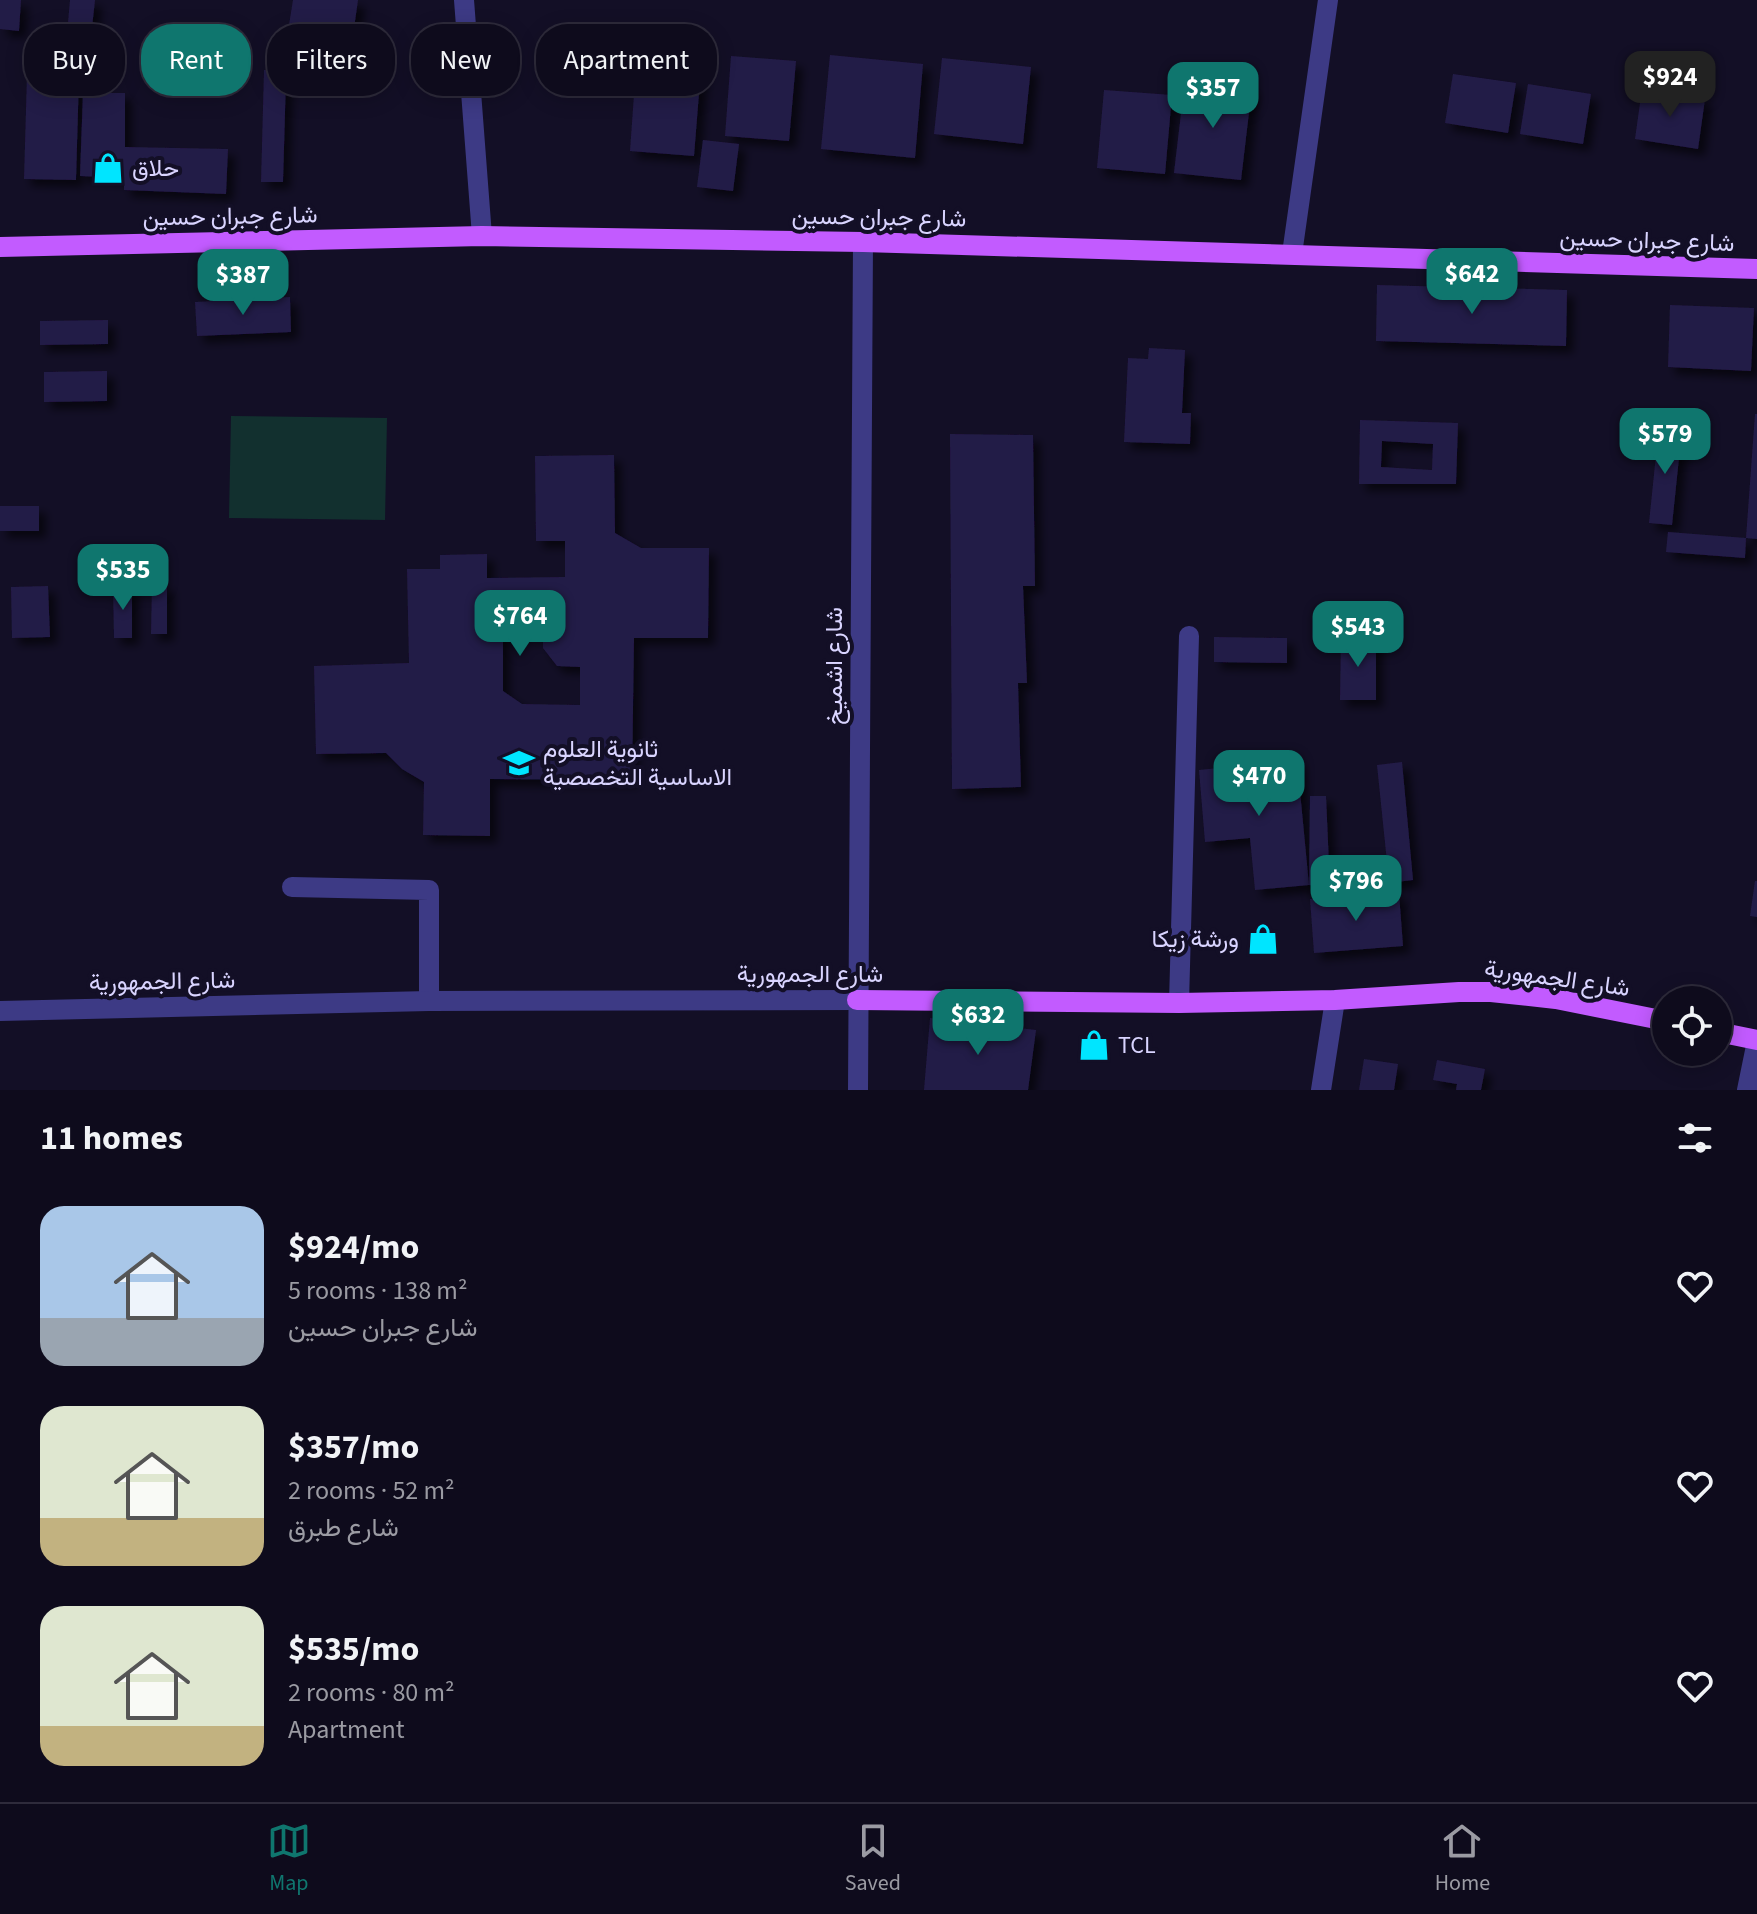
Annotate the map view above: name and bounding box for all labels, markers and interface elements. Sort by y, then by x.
chip: Buy [24,24,125,96]
chip: Rent [141,24,251,96]
chip: Filters [267,24,395,96]
chip: New [411,24,520,96]
chip: Apartment [536,24,717,96]
pin: $924 [1623,51,1717,119]
text: $924 [1643,58,1697,95]
pin: $357 [1166,62,1260,130]
text: $357 [1186,69,1240,106]
shop icon: حلاق [91,151,125,185]
place label: حلاق [132,151,179,186]
street label: شارع جبران حسين [142,197,318,236]
street label: شارع جبران حسين [791,198,967,237]
street label: شارع جبران حسين [1559,220,1735,261]
pin: $642 [1425,248,1519,316]
pin: $387 [196,249,290,317]
text: $642 [1445,255,1499,292]
text: $387 [216,256,270,293]
pin: $579 [1618,408,1712,476]
text: $579 [1638,415,1692,452]
pin: $535 [76,544,170,612]
text: $535 [96,551,150,588]
pin: $764 [473,590,567,658]
text: $764 [493,597,547,634]
pin: $543 [1311,601,1405,669]
street label: شارع اشميخ [817,607,852,725]
text: $543 [1331,608,1385,645]
place label: ثانوية العلوم الاساسية التخصصية [543,732,732,795]
school or university icon: ثانوية العلوم الاساسية التخصصية [502,746,536,780]
pin: $470 [1212,750,1306,818]
text: $470 [1232,757,1286,794]
pin: $796 [1309,855,1403,923]
text: $796 [1329,862,1383,899]
place label: ورشة زيكا [1152,922,1239,957]
shop icon: ورشة زيكا [1246,922,1280,956]
street label: شارع الجمهورية [1482,951,1632,1006]
street label: شارع الجمهورية [737,957,883,992]
street label: شارع الجمهورية [88,963,236,1000]
map controls [1652,986,1732,1066]
button: locate [1652,986,1732,1066]
pin: $632 [931,989,1025,1057]
text: $632 [951,996,1005,1033]
shop icon: TCL [1077,1028,1111,1062]
place label: TCL [1118,1028,1156,1063]
text: 11 homes [40,1114,183,1163]
icon: filters [1673,1116,1717,1160]
text: $924/mo [288,1223,419,1272]
icon: home [104,1238,200,1334]
icon: heart [1673,1264,1717,1308]
text: 5 rooms · 138 m² [288,1272,467,1309]
text: شارع جبران حسين [288,1309,477,1346]
text: $357/mo [288,1423,419,1472]
icon: home [104,1438,200,1534]
icon: heart [1673,1464,1717,1508]
text: 2 rooms · 52 m² [288,1472,455,1509]
text: شارع طبرق [288,1509,399,1546]
text: $535/mo [288,1625,419,1674]
icon: home [104,1638,200,1734]
icon: heart [1673,1664,1717,1708]
text: 2 rooms · 80 m² [288,1674,455,1711]
text: Apartment [288,1711,405,1748]
tab: Map [267,1819,311,1899]
tab: Saved [845,1819,901,1899]
tab: Home [1435,1819,1490,1899]

